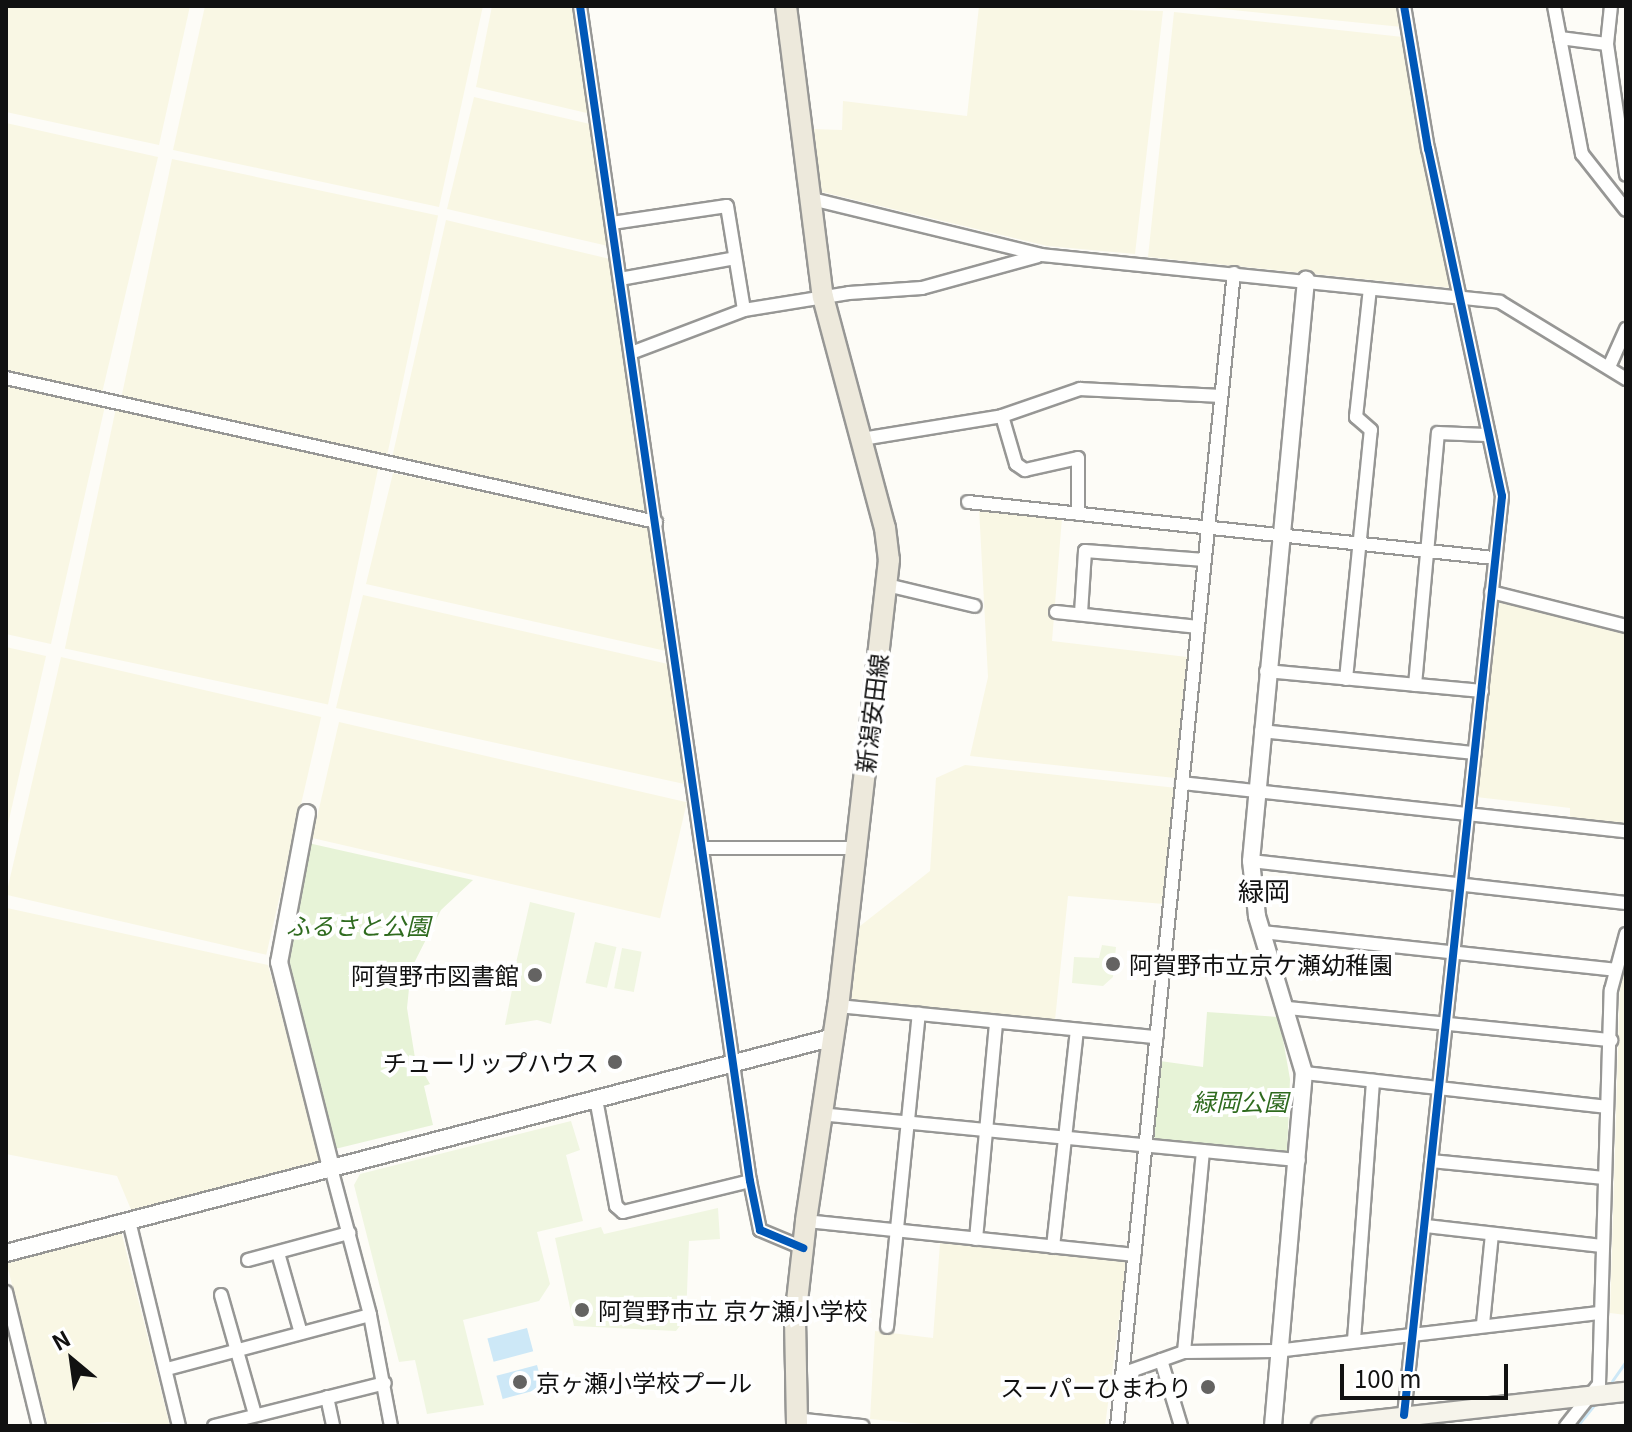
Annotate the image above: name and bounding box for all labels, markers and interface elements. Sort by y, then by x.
street label: 新潟安田線 [849,652,893,774]
district label: 緑岡 [1238,874,1290,906]
park label: ふるさと公園 [286,911,430,939]
place label: 阿賀野市立京ケ瀬幼稚園 [1129,950,1393,978]
marker: 阿賀野市立京ケ瀬幼稚園 [1104,955,1122,973]
place label: 阿賀野市図書館 [351,961,519,989]
marker: 阿賀野市図書館 [526,966,544,984]
place label: チューリップハウス [383,1048,599,1076]
marker: チューリップハウス [606,1053,624,1071]
park label: 緑岡公園 [1192,1087,1288,1115]
place label: 阿賀野市立 京ケ瀬小学校 [598,1296,867,1324]
marker: 阿賀野市立 京ケ瀬小学校 [573,1301,591,1319]
north arrow [32,1320,112,1400]
text: N [45,1321,75,1357]
scale bar [1344,1348,1512,1398]
text: 100 m [1354,1360,1422,1395]
place label: 京ヶ瀬小学校プール [536,1368,752,1396]
marker: 京ヶ瀬小学校プール [511,1373,529,1391]
place label: スーパーひまわり [1000,1373,1192,1401]
marker: スーパーひまわり [1199,1378,1217,1396]

